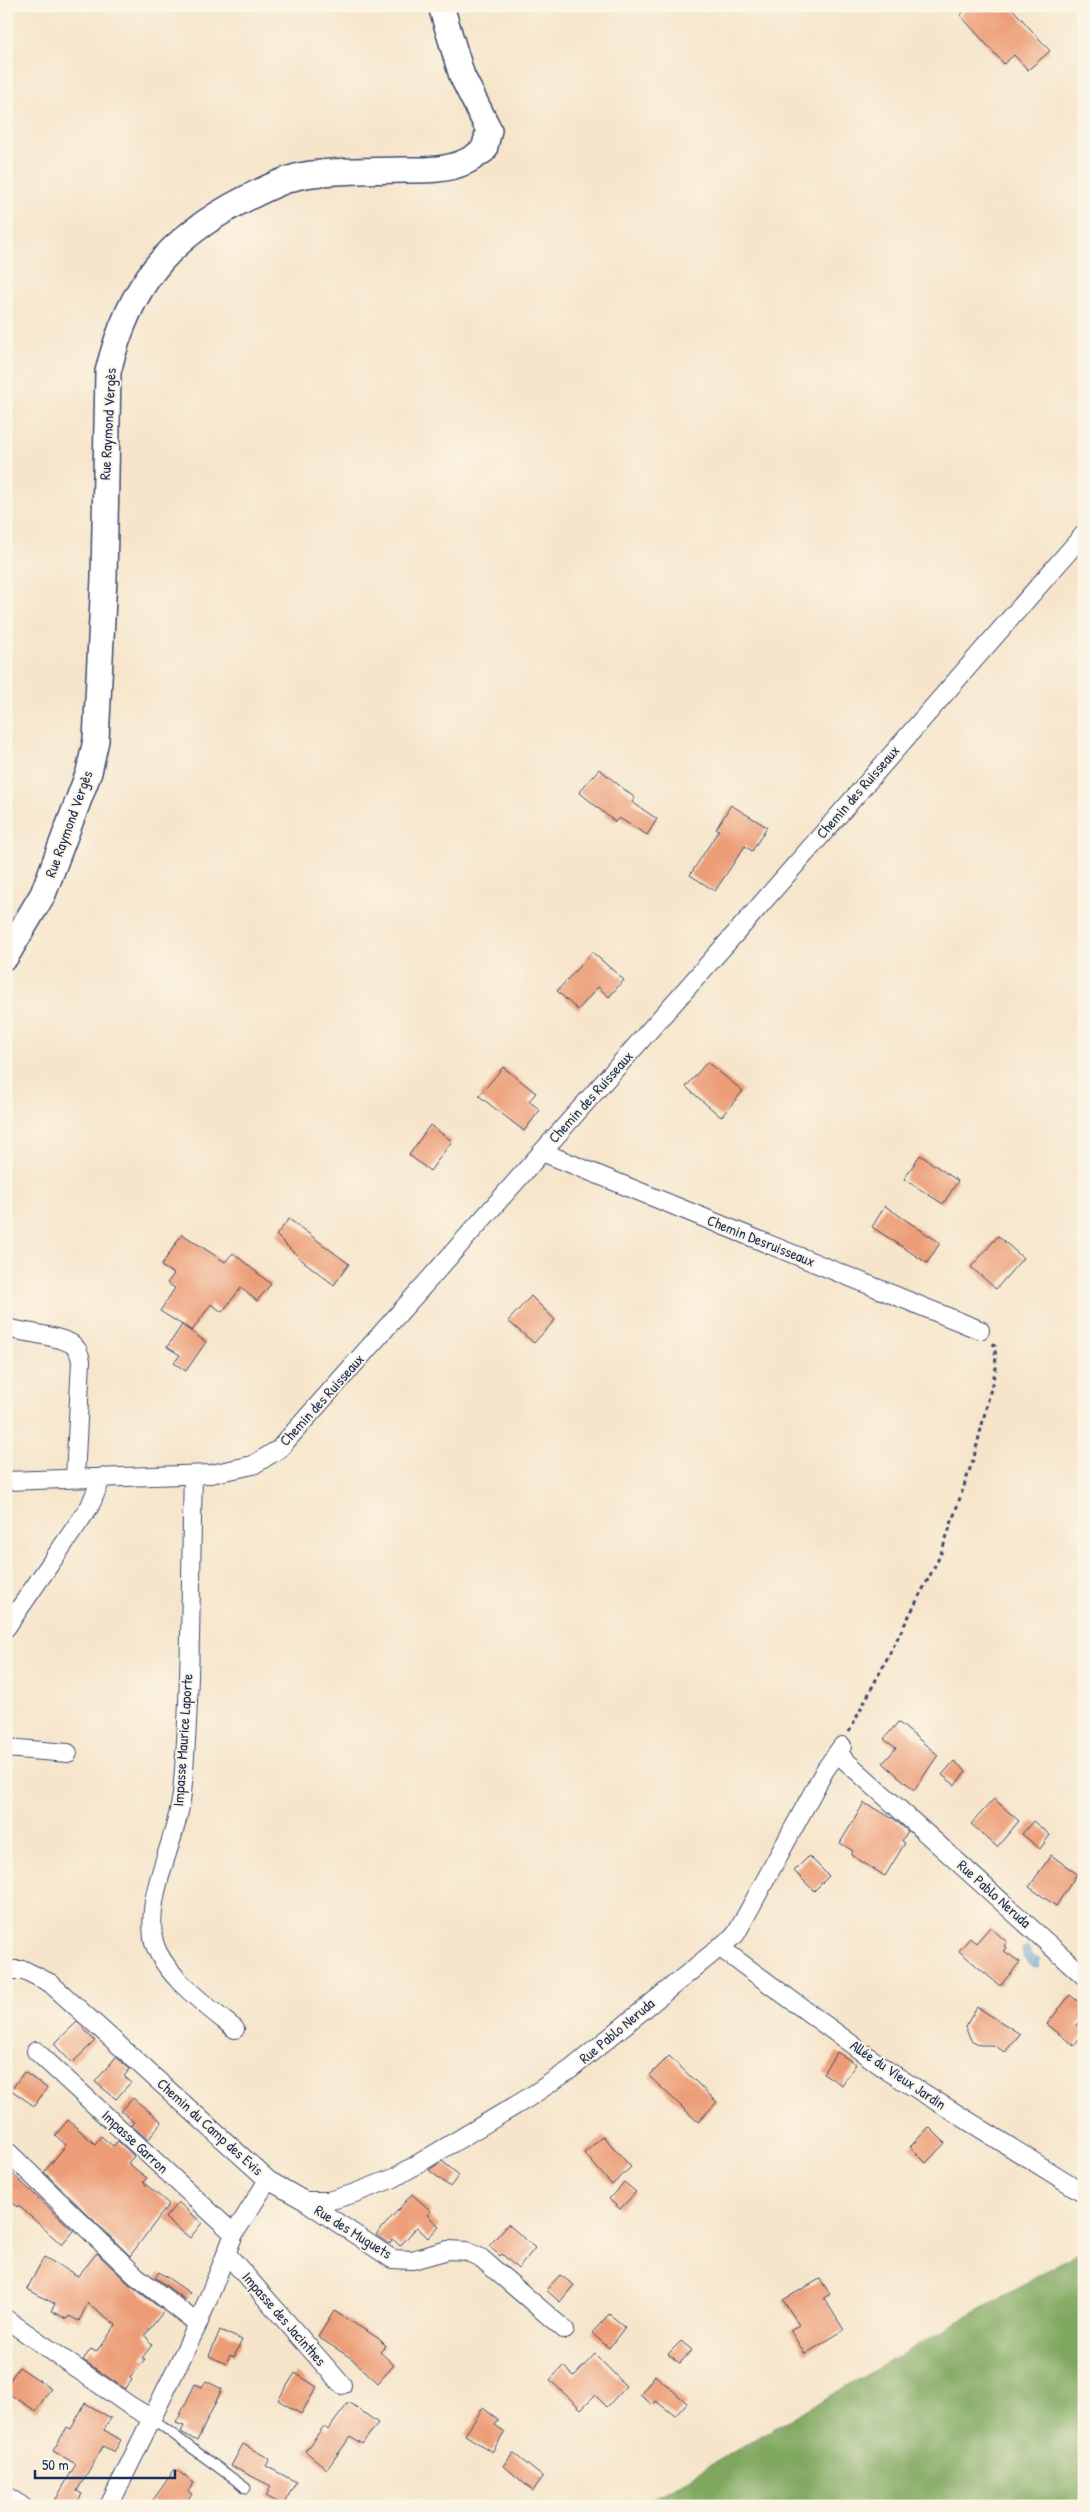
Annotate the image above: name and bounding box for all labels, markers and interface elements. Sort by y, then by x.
street label: Rue Raymond Vergès [94,367,121,481]
street label: Chemin des Ruisseaux [811,740,904,843]
street label: Rue Raymond Vergès [39,767,98,880]
street label: Chemin des Ruisseaux [543,1046,638,1147]
street label: Chemin Desruisseaux [704,1209,818,1272]
street label: Chemin des Ruisseaux [274,1349,369,1450]
street label: Impasse Maurice Laporte [167,1673,198,1807]
street label: Rue Pablo Neruda [953,1855,1036,1932]
street label: Rue Pablo Neruda [575,1993,659,2068]
street label: Allée du Vieux Jardin [846,2035,951,2115]
street label: Chemin du Camp des Evis [153,2073,268,2180]
street label: Impasse Garron [97,2105,174,2178]
street label: Rue des Muguets [310,2199,396,2264]
street label: Impasse des Jacinthes [238,2267,331,2370]
scale bar [35,2447,175,2479]
text: 50 m [42,2454,69,2475]

